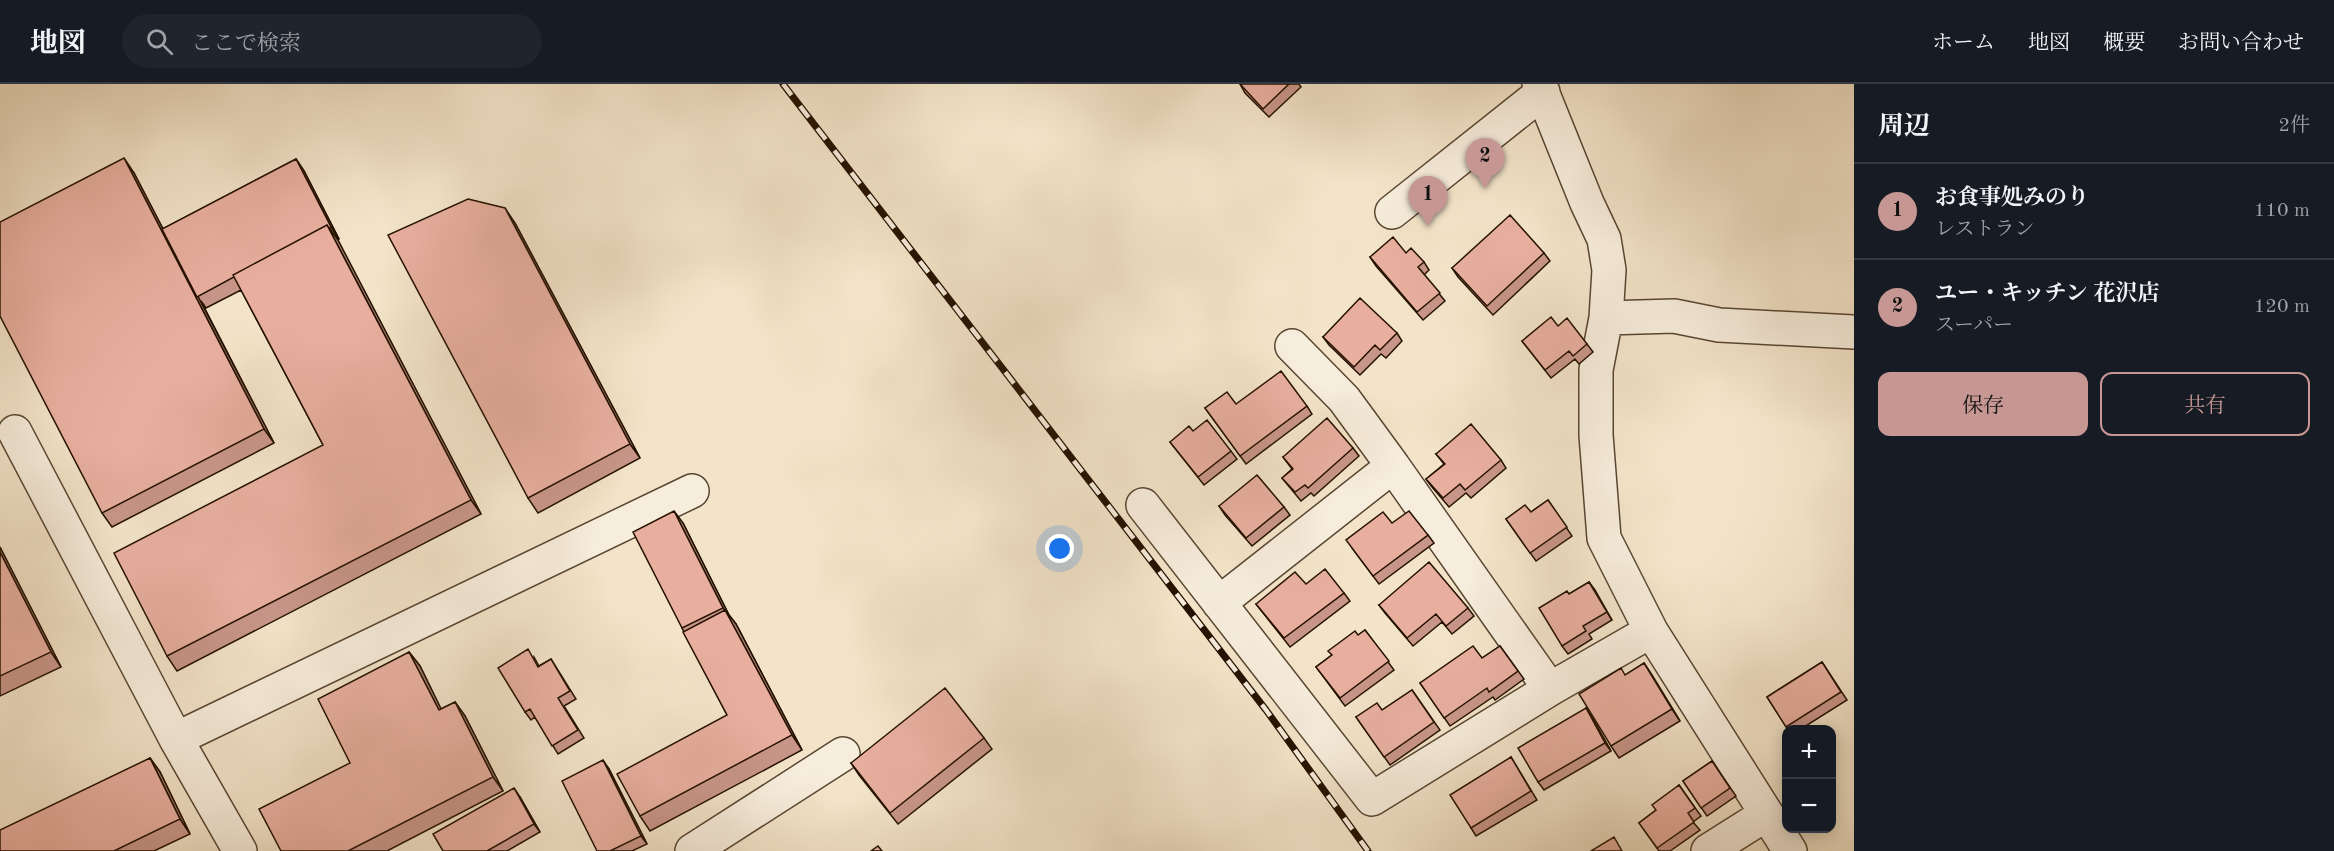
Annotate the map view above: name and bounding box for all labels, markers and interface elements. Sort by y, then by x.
search box [122,14,542,68]
icon: search [143,25,176,58]
text: 地図 [30,31,86,59]
text: ここで検索 [191,33,301,55]
text: ホーム [1932,33,1995,54]
text: 地図 [2028,33,2070,54]
text: 概要 [2103,33,2145,54]
text: お問い合わせ [2178,33,2304,54]
text: 周辺 [1878,114,1930,140]
text: 2件 [2278,116,2310,136]
pin: 2 [1466,138,1504,188]
pin: 1 [1408,176,1448,226]
text: お食事処みのり [1935,187,2089,209]
text: 1 [1892,201,1903,221]
text: 110 m [2254,201,2310,221]
text: レストラン [1935,220,2034,240]
text: ユー・キッチン 花沢店 [1935,283,2160,305]
text: 2 [1892,297,1903,317]
text: 120 m [2254,297,2310,317]
text: スーパー [1935,316,2013,336]
button: 保存 [1878,372,2088,436]
button: 共有 [2100,372,2310,436]
your location [1045,534,1074,563]
map controls [1782,725,1836,833]
button: + [1782,725,1836,779]
button: − [1782,779,1836,833]

